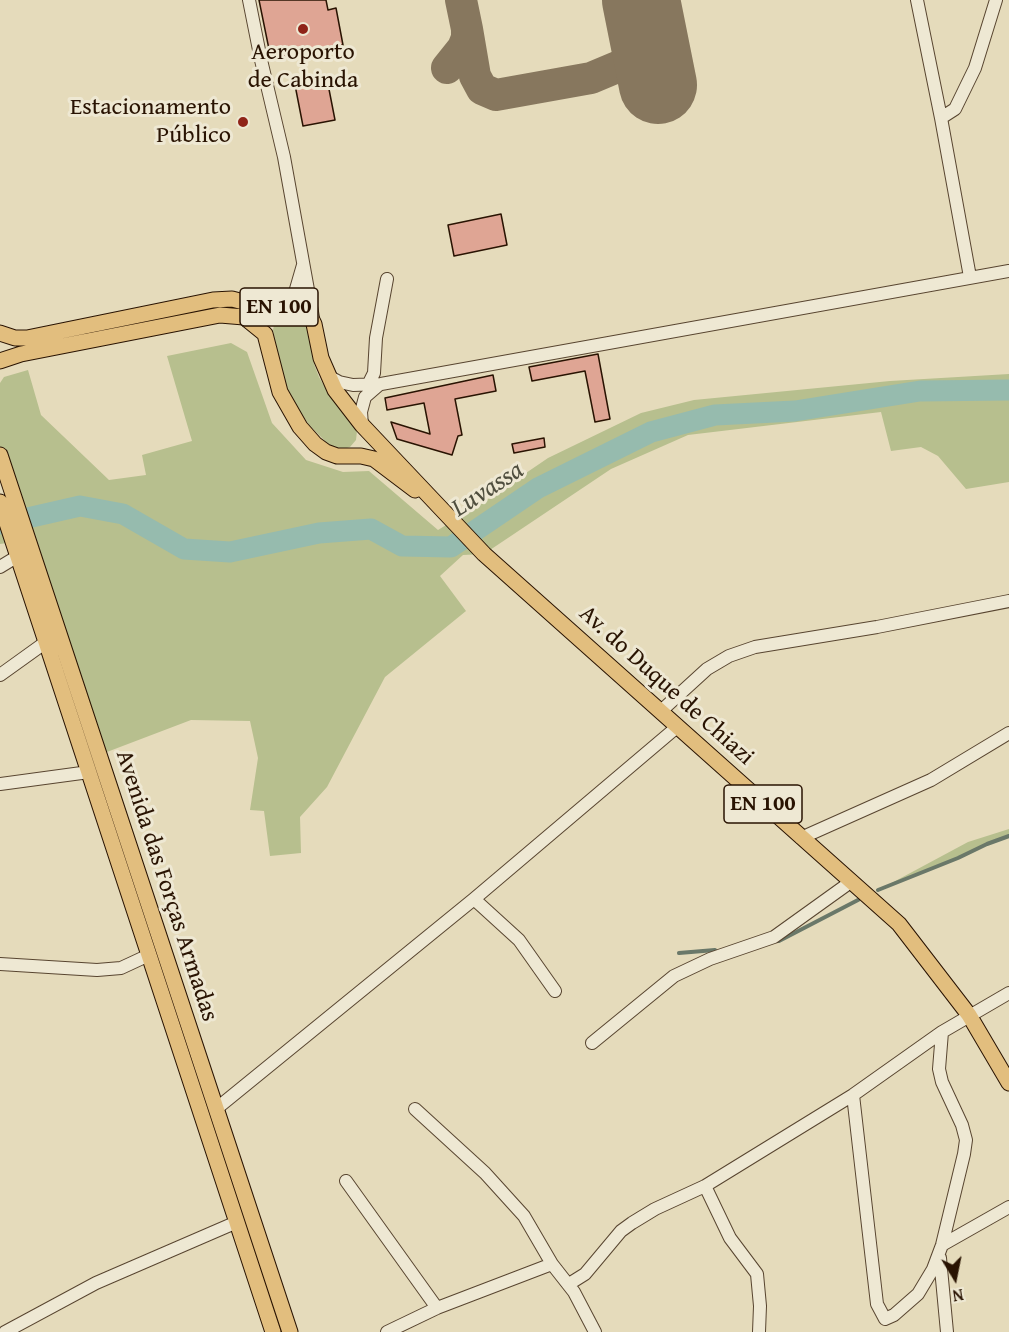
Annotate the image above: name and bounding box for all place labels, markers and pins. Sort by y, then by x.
marker: Aeroporto de Cabinda [296,22,310,36]
place label: Aeroporto de Cabinda [248,39,358,95]
place label: Estacionamento Público [70,94,231,150]
marker: Estacionamento Público [236,115,250,129]

